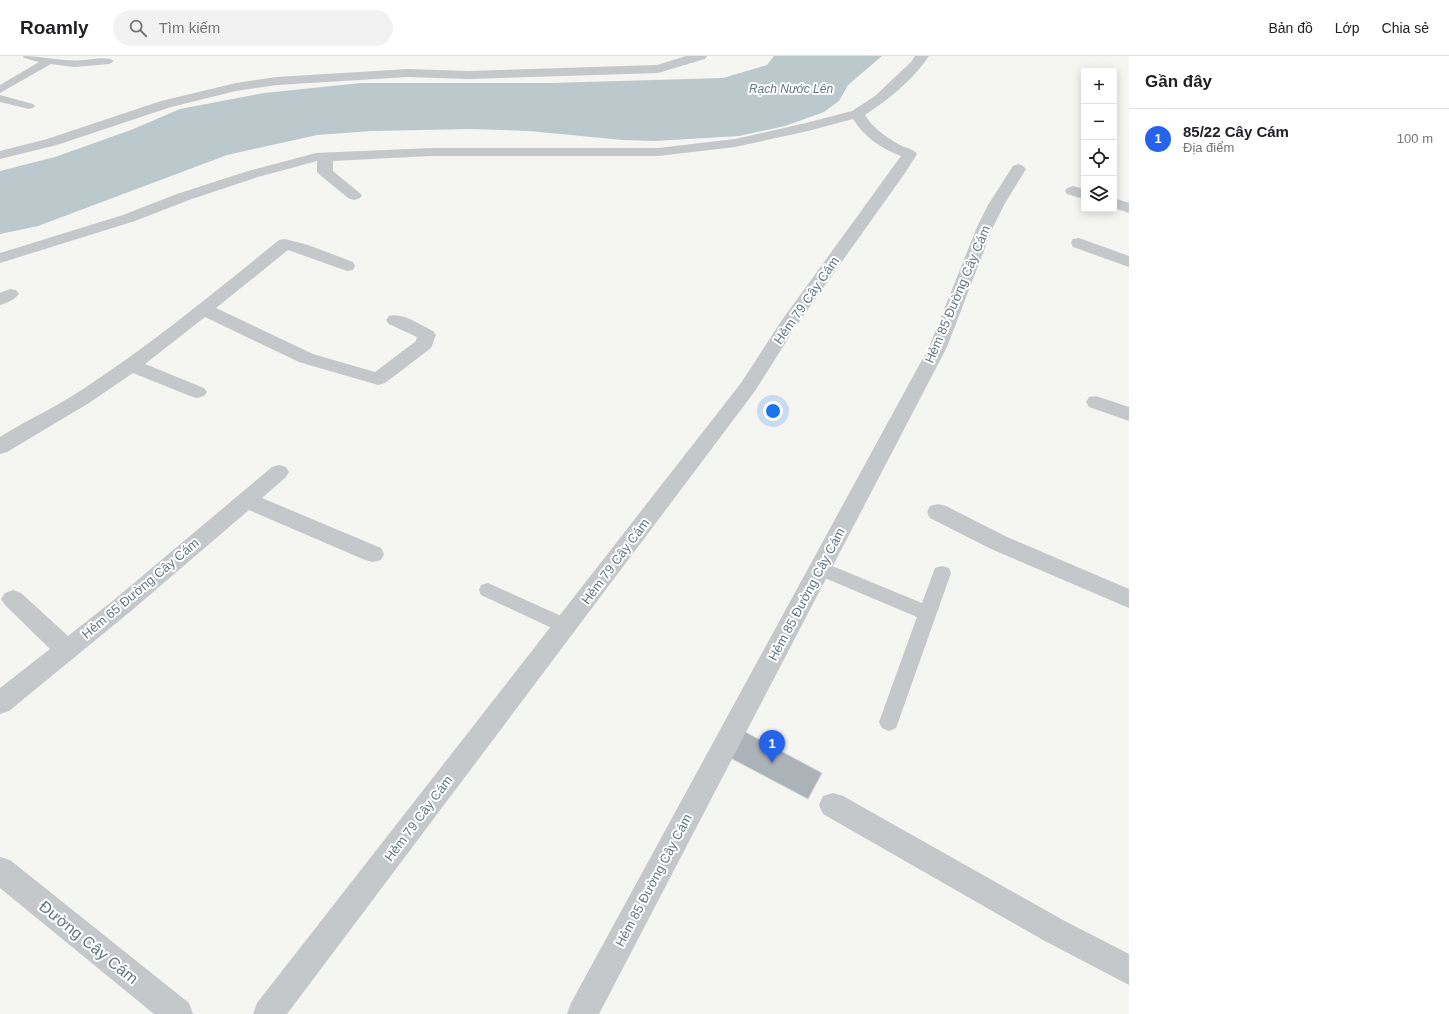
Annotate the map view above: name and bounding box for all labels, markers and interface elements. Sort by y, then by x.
search box [113,10,393,46]
text: Roamly [20,17,89,38]
icon: search [127,17,149,39]
text: Tìm kiếm [159,19,220,36]
text: Bản đồ [1268,20,1313,36]
text: Lớp [1335,20,1360,36]
text: Chia sẻ [1382,20,1429,36]
map controls [1081,68,1117,212]
button: + [1081,68,1117,104]
text: Gần đây [1145,72,1212,91]
water label: Rạch Nước Lên [749,82,833,96]
button: − [1081,104,1117,140]
text: 85/22 Cây Cám [1183,123,1289,140]
text: 1 [1154,131,1162,146]
text: 100 m [1397,131,1433,146]
button: locate [1081,140,1117,176]
text: Địa điểm [1183,140,1234,155]
button: layers [1081,176,1117,212]
street label: Hẻm 85 Đường Cây Cám [922,223,993,365]
street label: Hẻm 79 Cây Cám [771,254,842,347]
your location [763,401,783,421]
street label: Hẻm 79 Cây Cám [578,516,652,607]
street label: Hẻm 85 Đường Cây Cám [765,525,848,663]
street label: Hẻm 65 Đường Cây Cám [79,535,202,642]
pin: 1 [759,730,785,763]
street label: Hẻm 79 Cây Cám [381,773,455,864]
street label: Hẻm 85 Đường Cây Cám [612,811,695,949]
street label: Đường Cây Cám [36,897,141,987]

